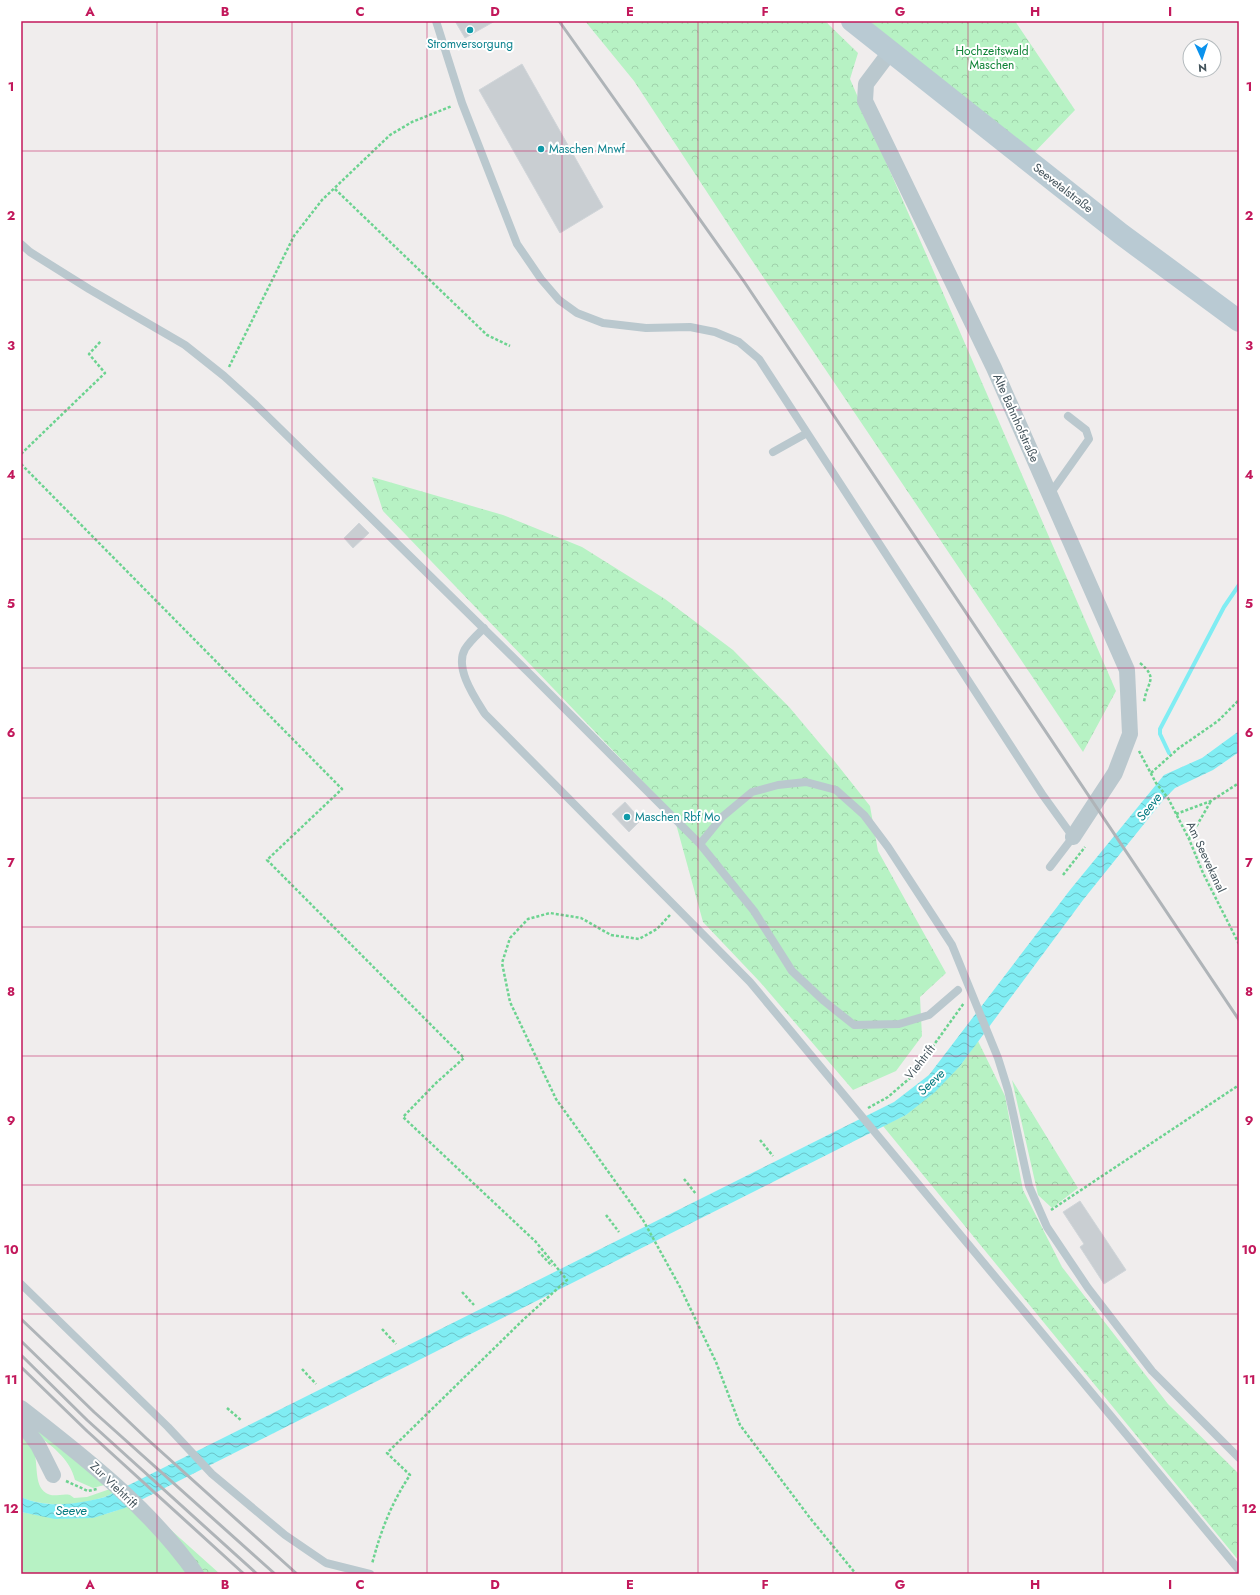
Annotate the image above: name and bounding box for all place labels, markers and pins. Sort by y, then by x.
marker: Stromversorgung [465,25,475,35]
place label: Stromversorgung [427,35,513,53]
place label: Maschen Mnwf [549,140,626,158]
marker: Maschen Mnwf [536,144,546,154]
place label: Maschen Rbf Mo [635,808,721,826]
marker: Maschen Rbf Mo [622,812,632,822]

